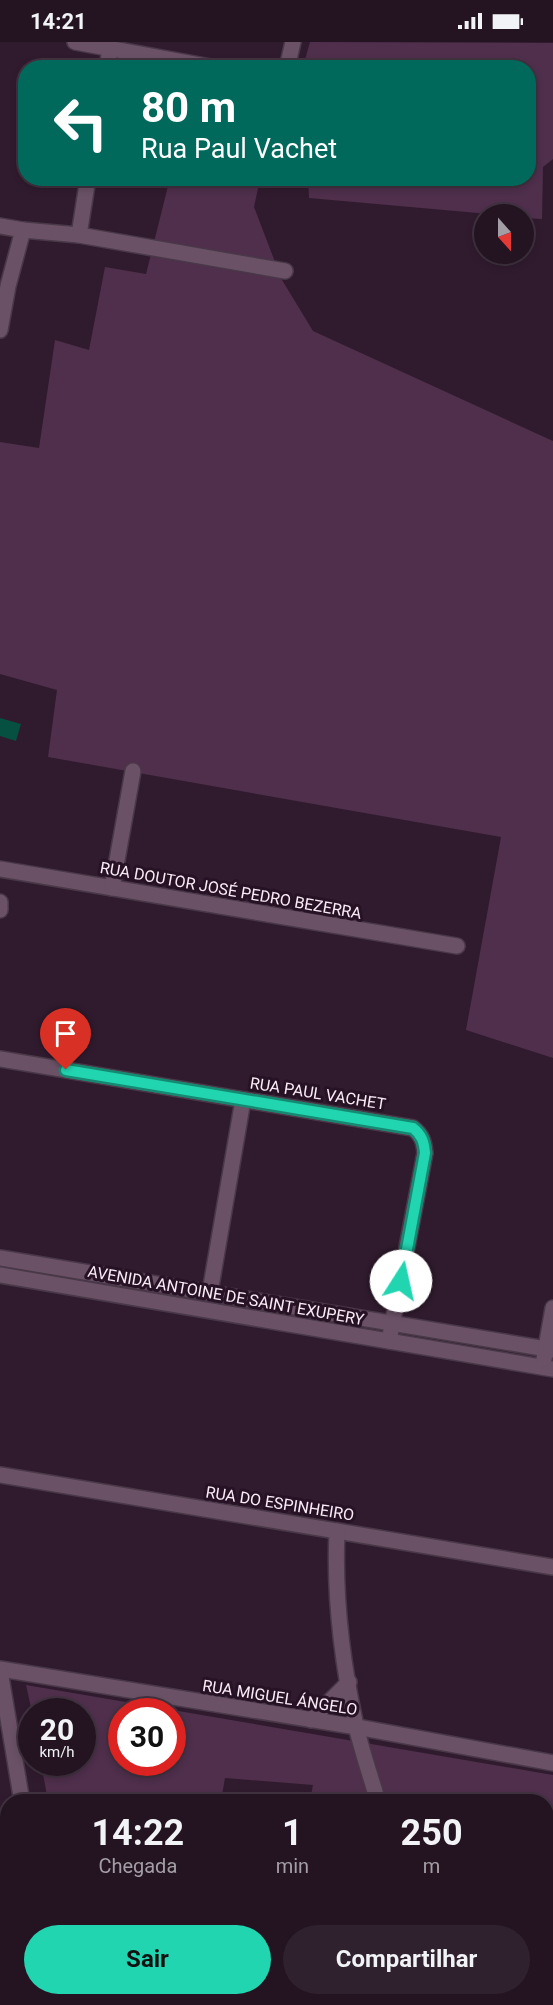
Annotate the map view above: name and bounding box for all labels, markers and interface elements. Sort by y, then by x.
text: 14:21 [30,9,87,34]
text: 80 m [141,83,236,132]
icon: left [42,84,120,162]
text: Rua Paul Vachet [141,133,337,165]
north arrow [474,204,534,264]
map controls [474,204,534,264]
street label: RUA DOUTOR JOSÉ PEDRO BEZERRA [99,858,364,923]
pin [40,1008,91,1070]
icon: arrive [49,1017,82,1050]
street label: RUA PAUL VACHET [249,1073,388,1114]
position arrow [369,1249,433,1313]
street label: AVENIDA ANTOINE DE SAINT EXUPERY [86,1262,366,1329]
street label: RUA DO ESPINHEIRO [204,1482,356,1525]
street label: RUA MIGUEL ÁNGELO [201,1676,359,1719]
speed limit sign: 30 [108,1698,186,1776]
text: 20 [40,1712,74,1747]
text: km/h [39,1743,75,1761]
text: 14:22 [91,1812,184,1854]
text: 1 [282,1812,303,1854]
text: 250 [401,1812,463,1854]
text: Chegada [98,1854,177,1878]
text: min [276,1854,309,1878]
text: m [423,1854,440,1878]
button: Sair [24,1925,271,1994]
button: Compartilhar [283,1925,530,1994]

